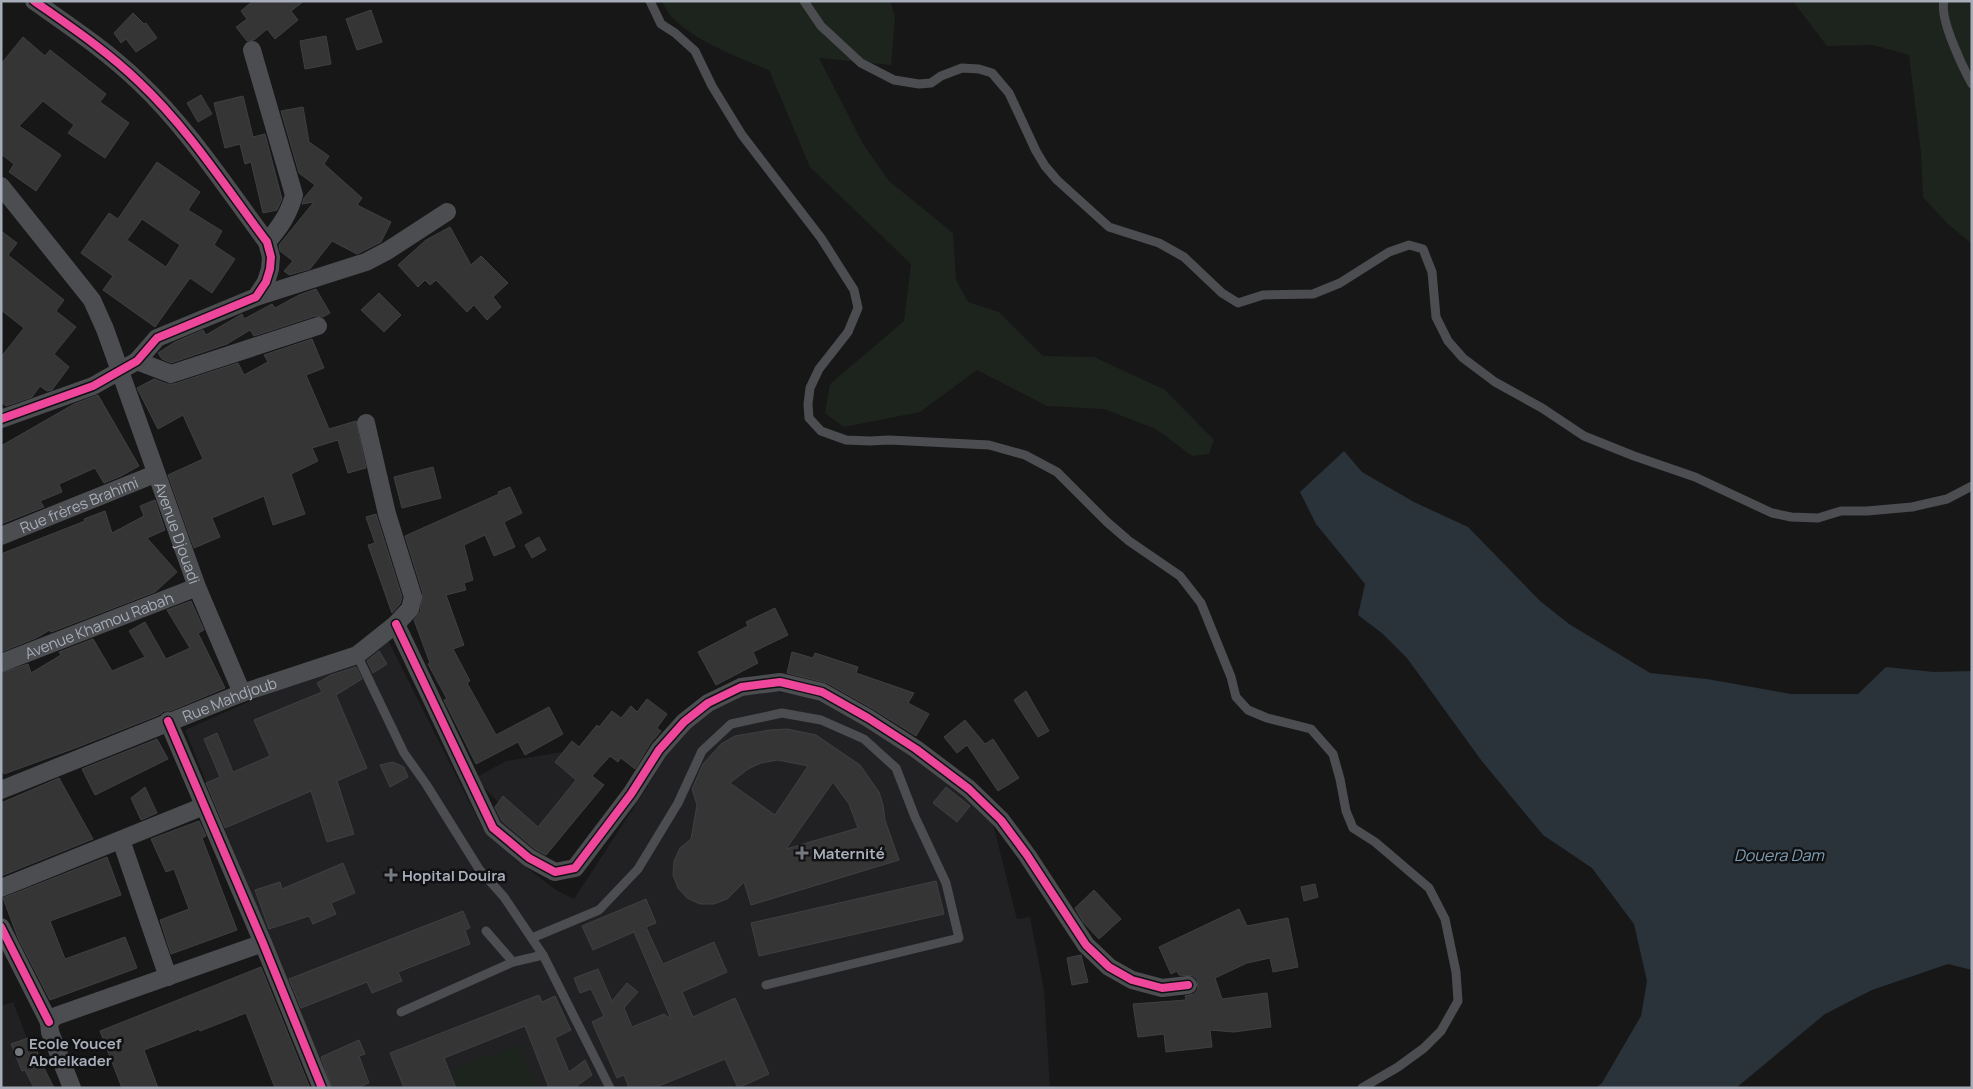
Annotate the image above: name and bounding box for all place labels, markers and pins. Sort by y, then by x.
place label: Maternité [813,843,885,864]
marker: Maternité [795,846,809,860]
place label: Hopital Douira [402,865,506,886]
marker: Hopital Douira [384,868,398,882]
place label: Ecole Youcef Abdelkader [29,1033,122,1071]
marker: Ecole Youcef Abdelkader [13,1046,25,1058]

